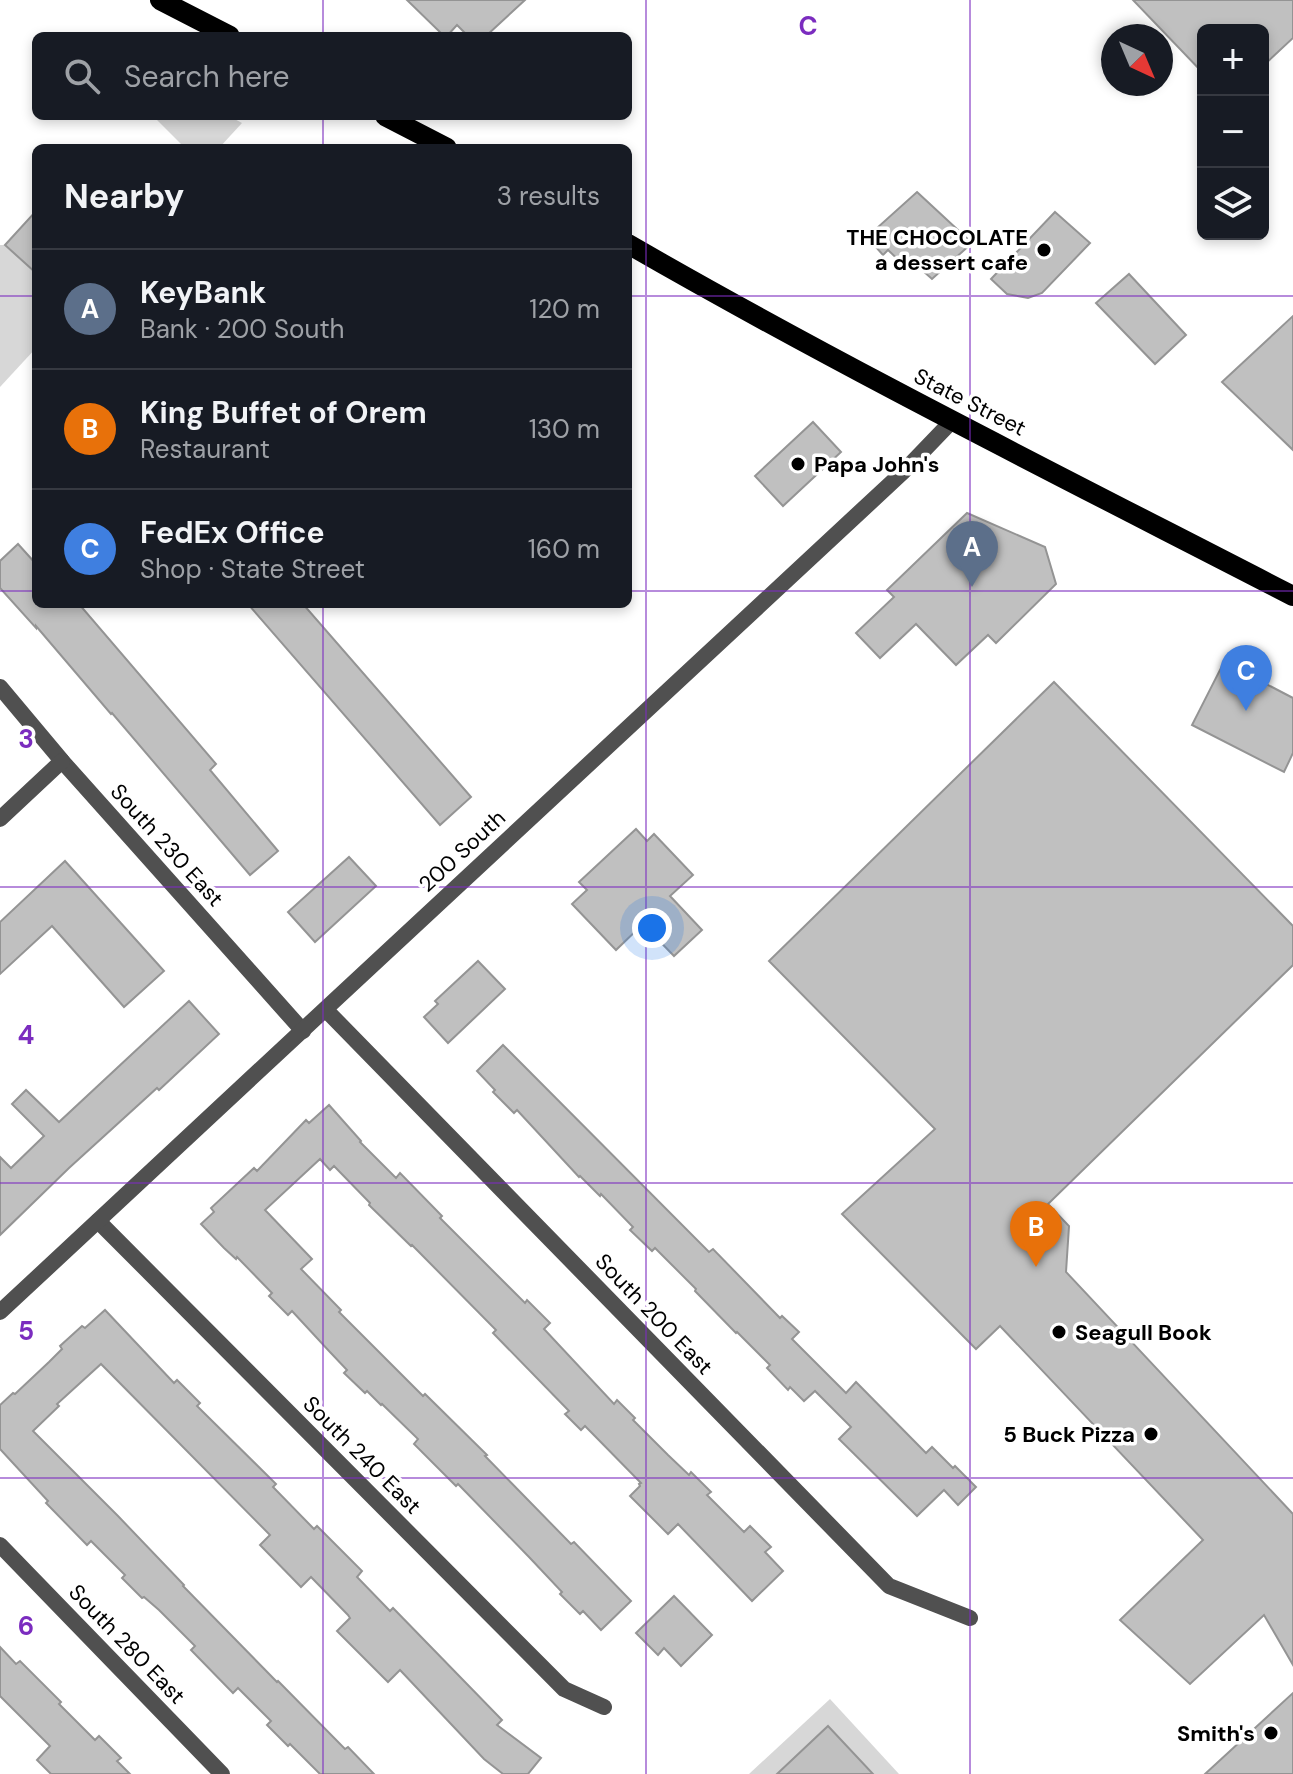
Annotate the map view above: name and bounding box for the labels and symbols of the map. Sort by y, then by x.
text: C [798,9,818,43]
north arrow [1101,24,1173,96]
place label: THE CHOCOLATE a dessert cafe [846,223,1028,277]
marker: THE CHOCOLATE a dessert cafe [1035,241,1053,259]
street label: State Street [909,361,1031,443]
place label: Papa John's [814,450,940,479]
marker: Papa John's [789,455,807,473]
pin: A [946,521,998,587]
pin: C [1220,645,1272,711]
text: 3 [18,722,34,756]
street label: South 230 East [104,777,230,913]
street label: 200 South [413,804,511,898]
your location [632,908,672,948]
text: 4 [18,1018,34,1052]
pin: B [1010,1201,1062,1267]
street label: South 200 East [589,1247,719,1381]
text: 5 [18,1314,34,1348]
place label: Seagull Book [1075,1318,1212,1347]
marker: Seagull Book [1050,1323,1068,1341]
street label: South 240 East [297,1390,427,1520]
place label: 5 Buck Pizza [1003,1420,1135,1449]
marker: 5 Buck Pizza [1142,1425,1160,1443]
street label: South 280 East [62,1578,192,1710]
text: 6 [18,1609,34,1643]
place label: Smith's [1177,1719,1255,1748]
marker: Smith's [1262,1724,1280,1742]

